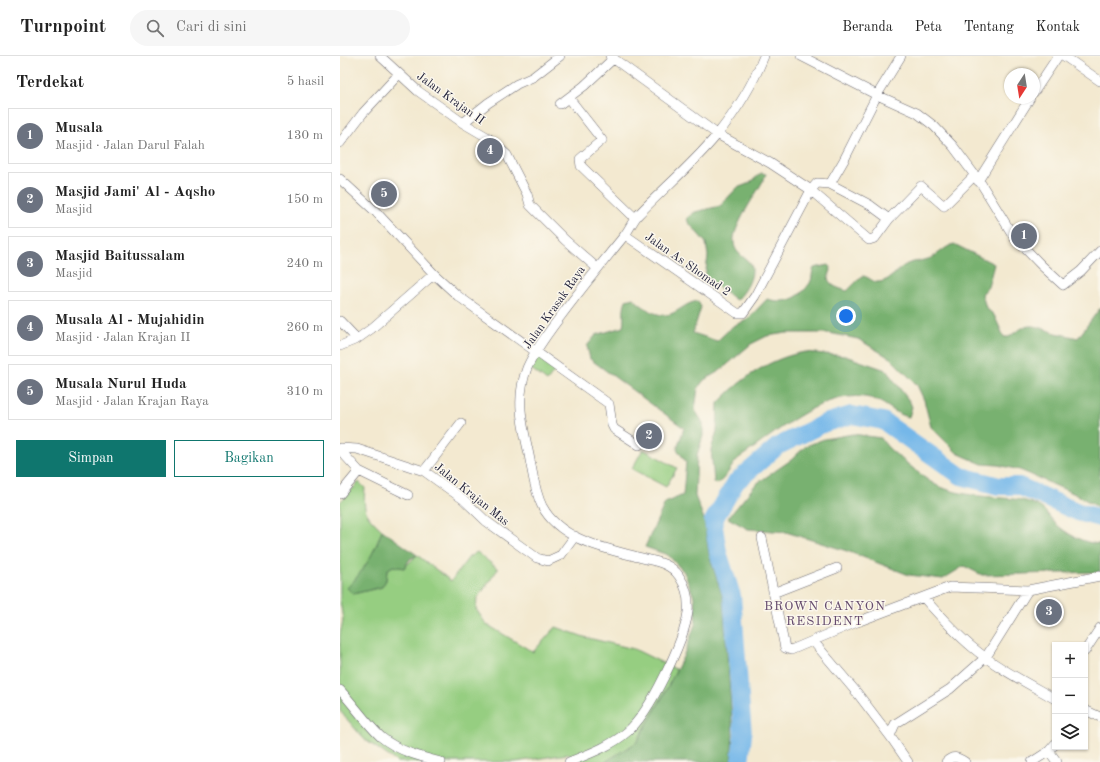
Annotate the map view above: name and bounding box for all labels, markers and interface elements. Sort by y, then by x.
search box [130,10,410,46]
icon: search [144,17,166,39]
text: Turnpoint [20,18,106,37]
text: Cari di sini [176,20,247,35]
text: Beranda [842,20,893,34]
text: Peta [915,20,942,34]
text: Tentang [964,20,1014,34]
text: Kontak [1036,20,1080,34]
north arrow [1004,68,1040,104]
street label: Jalan Krajan II [414,70,487,127]
text: Terdekat [16,74,84,91]
text: 5 hasil [287,75,324,88]
text: Musala [55,121,103,136]
text: 1 [26,129,34,142]
text: 130 m [286,129,323,142]
pin: 4 [477,136,503,166]
text: Masjid · Jalan Darul Falah [55,139,205,152]
pin: 5 [371,179,397,209]
text: Masjid Jami' Al - Aqsho [55,185,215,200]
text: 2 [26,193,34,206]
text: 150 m [286,193,323,206]
text: Masjid [55,203,92,216]
pin: 1 [1011,221,1037,251]
street label: Jalan As Shomad 2 [643,231,732,299]
text: Masjid Baitussalam [55,249,185,264]
text: 3 [26,257,34,270]
text: 240 m [286,257,323,270]
street label: Jalan Krasak Raya [522,264,588,351]
text: Masjid [55,267,92,280]
your location [836,306,856,326]
text: Musala Al - Mujahidin [55,313,205,328]
text: 4 [26,321,34,334]
text: 260 m [286,321,323,334]
text: Masjid · Jalan Krajan II [55,331,190,344]
text: Musala Nurul Huda [55,377,187,392]
text: 5 [26,385,34,398]
text: 310 m [286,385,323,398]
text: Masjid · Jalan Krajan Raya [55,395,209,408]
pin: 2 [636,421,662,451]
button: Simpan [16,440,166,477]
button: Bagikan [174,440,324,477]
street label: Jalan Krajan Mas [432,461,511,528]
pin: 3 [1036,597,1062,627]
district label: BROWN CANYON RESIDENT [764,600,886,628]
map controls [1052,642,1088,750]
button: + [1052,642,1088,678]
button: − [1052,678,1088,714]
button: layers [1052,714,1088,750]

